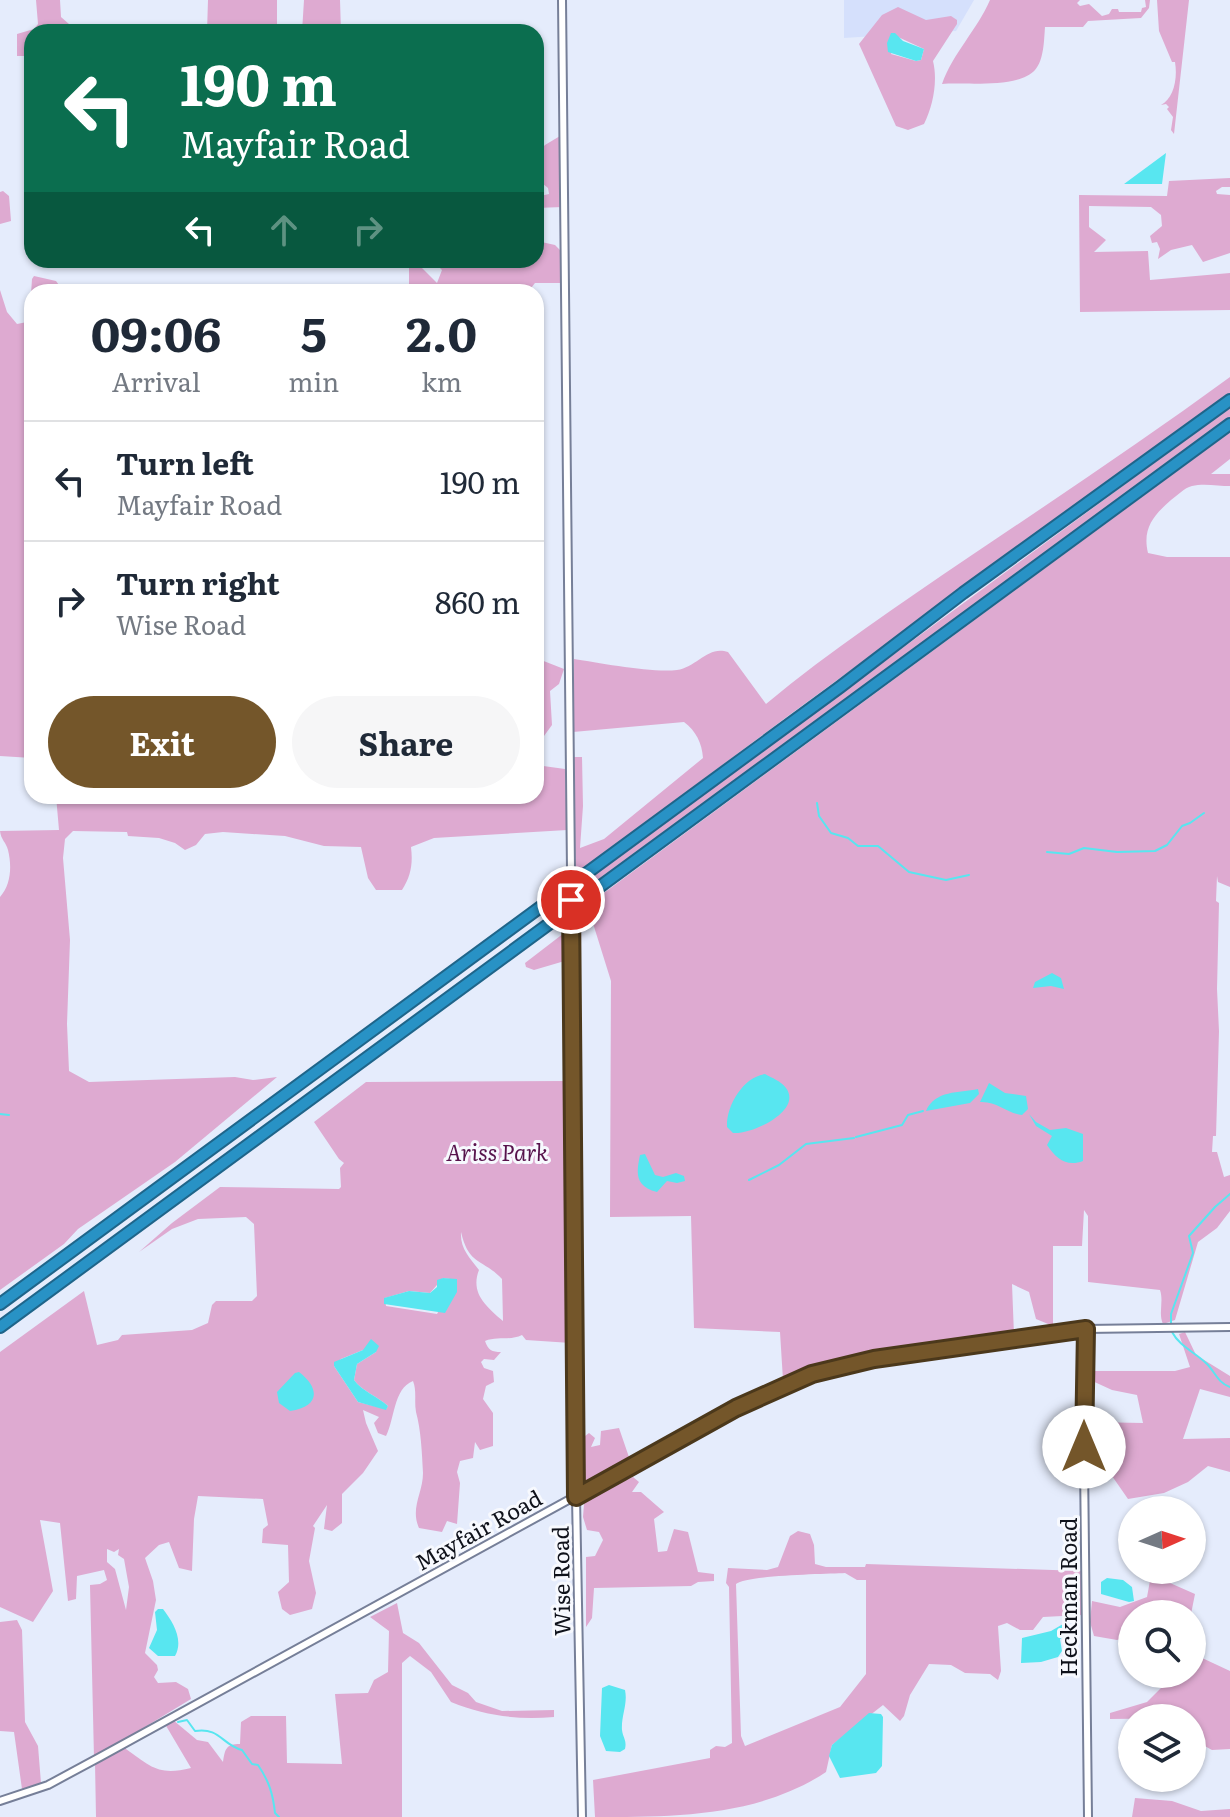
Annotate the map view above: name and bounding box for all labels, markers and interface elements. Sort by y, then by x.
text: 190 m [180,40,337,123]
icon: left [48,56,152,160]
text: Mayfair Road [180,116,410,169]
icon: left [178,208,222,252]
icon: ahead [262,208,306,252]
icon: right [346,208,390,252]
text: 09:06 [91,296,221,367]
text: 5 [301,296,327,367]
text: 2.0 [406,296,477,367]
text: Arrival [112,361,200,400]
text: min [288,361,339,400]
text: km [421,361,462,400]
text: Turn left [116,440,254,484]
icon: left [48,459,92,503]
text: 190 m [440,459,520,503]
text: Mayfair Road [116,484,282,523]
text: Turn right [116,560,280,604]
icon: right [48,579,92,623]
text: 860 m [435,579,520,623]
text: Wise Road [116,604,246,643]
button: Exit [48,696,276,788]
button: Share [292,696,520,788]
pin [537,866,605,934]
icon: arrive [549,878,593,922]
park label: Ariss Park [446,1135,548,1168]
position arrow [1042,1405,1126,1489]
street label: Mayfair Road [409,1480,547,1578]
north arrow [1118,1496,1206,1584]
map controls [1118,1496,1206,1792]
street label: Heckman Road [1051,1517,1084,1677]
street label: Wise Road [543,1526,577,1636]
button: search [1118,1600,1206,1688]
button: layers [1118,1704,1206,1792]

